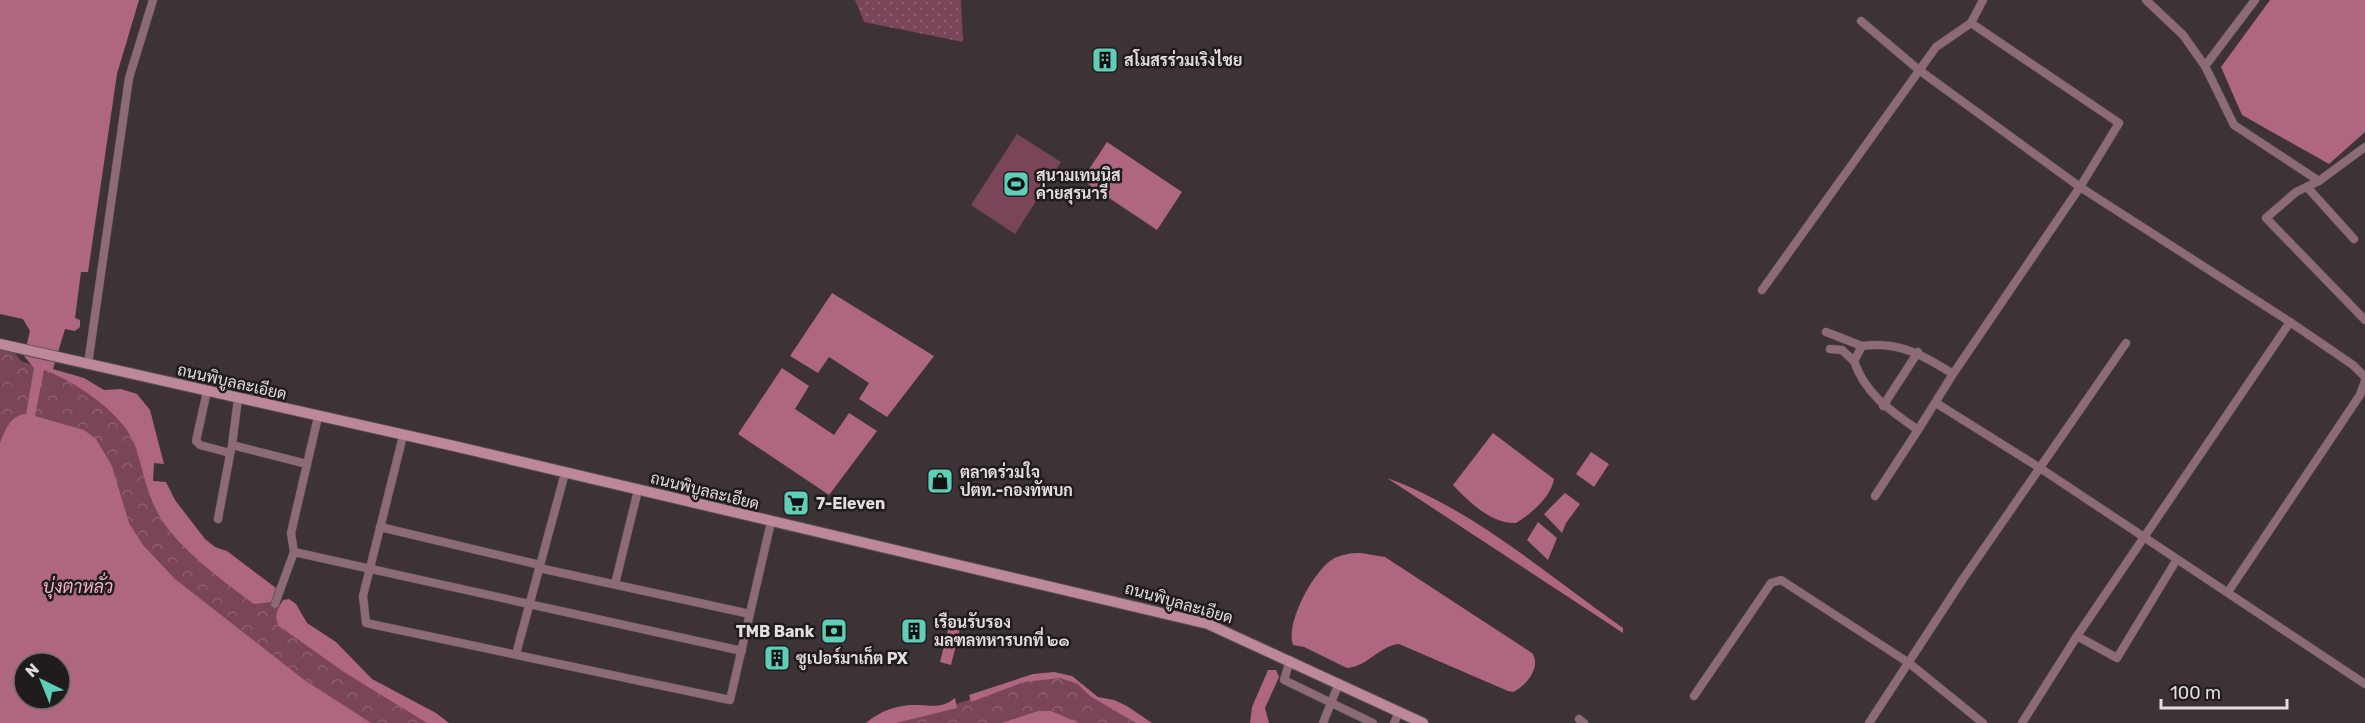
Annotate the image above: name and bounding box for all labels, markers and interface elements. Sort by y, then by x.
building icon: สโมสรร่วมเริงไชย [1090,45,1120,75]
place label: สโมสรร่วมเริงไชย [1124,49,1242,70]
place label: สนามเทนนิส ค่ายสุรนารี [1036,165,1121,205]
sports icon: สนามเทนนิส ค่ายสุรนารี [1001,169,1031,199]
street label: ถนนพิบูลละเอียด [175,358,289,406]
place label: ตลาดร่วมใจ ปตท.-กองทัพบก [960,461,1073,500]
street label: ถนนพิบูลละเอียด [648,466,762,516]
shop icon: ตลาดร่วมใจ ปตท.-กองทัพบก [925,466,955,496]
supermarket icon: 7-Eleven [781,488,811,518]
place label: 7-Eleven [816,494,885,513]
water label: บุ่งตาหลั่ว [43,572,113,599]
street label: ถนนพิบูลละเอียด [1122,577,1236,629]
place label: เรือนรับรอง มลฑลทหารบกที่ ๒๑ [934,612,1070,650]
bank icon: TMB Bank [819,616,849,646]
building icon: เรือนรับรอง มลฑลทหารบกที่ ๒๑ [899,616,929,646]
place label: TMB Bank [736,622,815,641]
building icon: ซูเปอร์มาเก็ต PX [762,643,792,673]
place label: ซูเปอร์มาเก็ต PX [796,645,908,671]
north arrow [12,651,72,711]
text: N [21,660,43,681]
scale bar [2161,672,2287,710]
text: 100 m [2170,682,2221,704]

